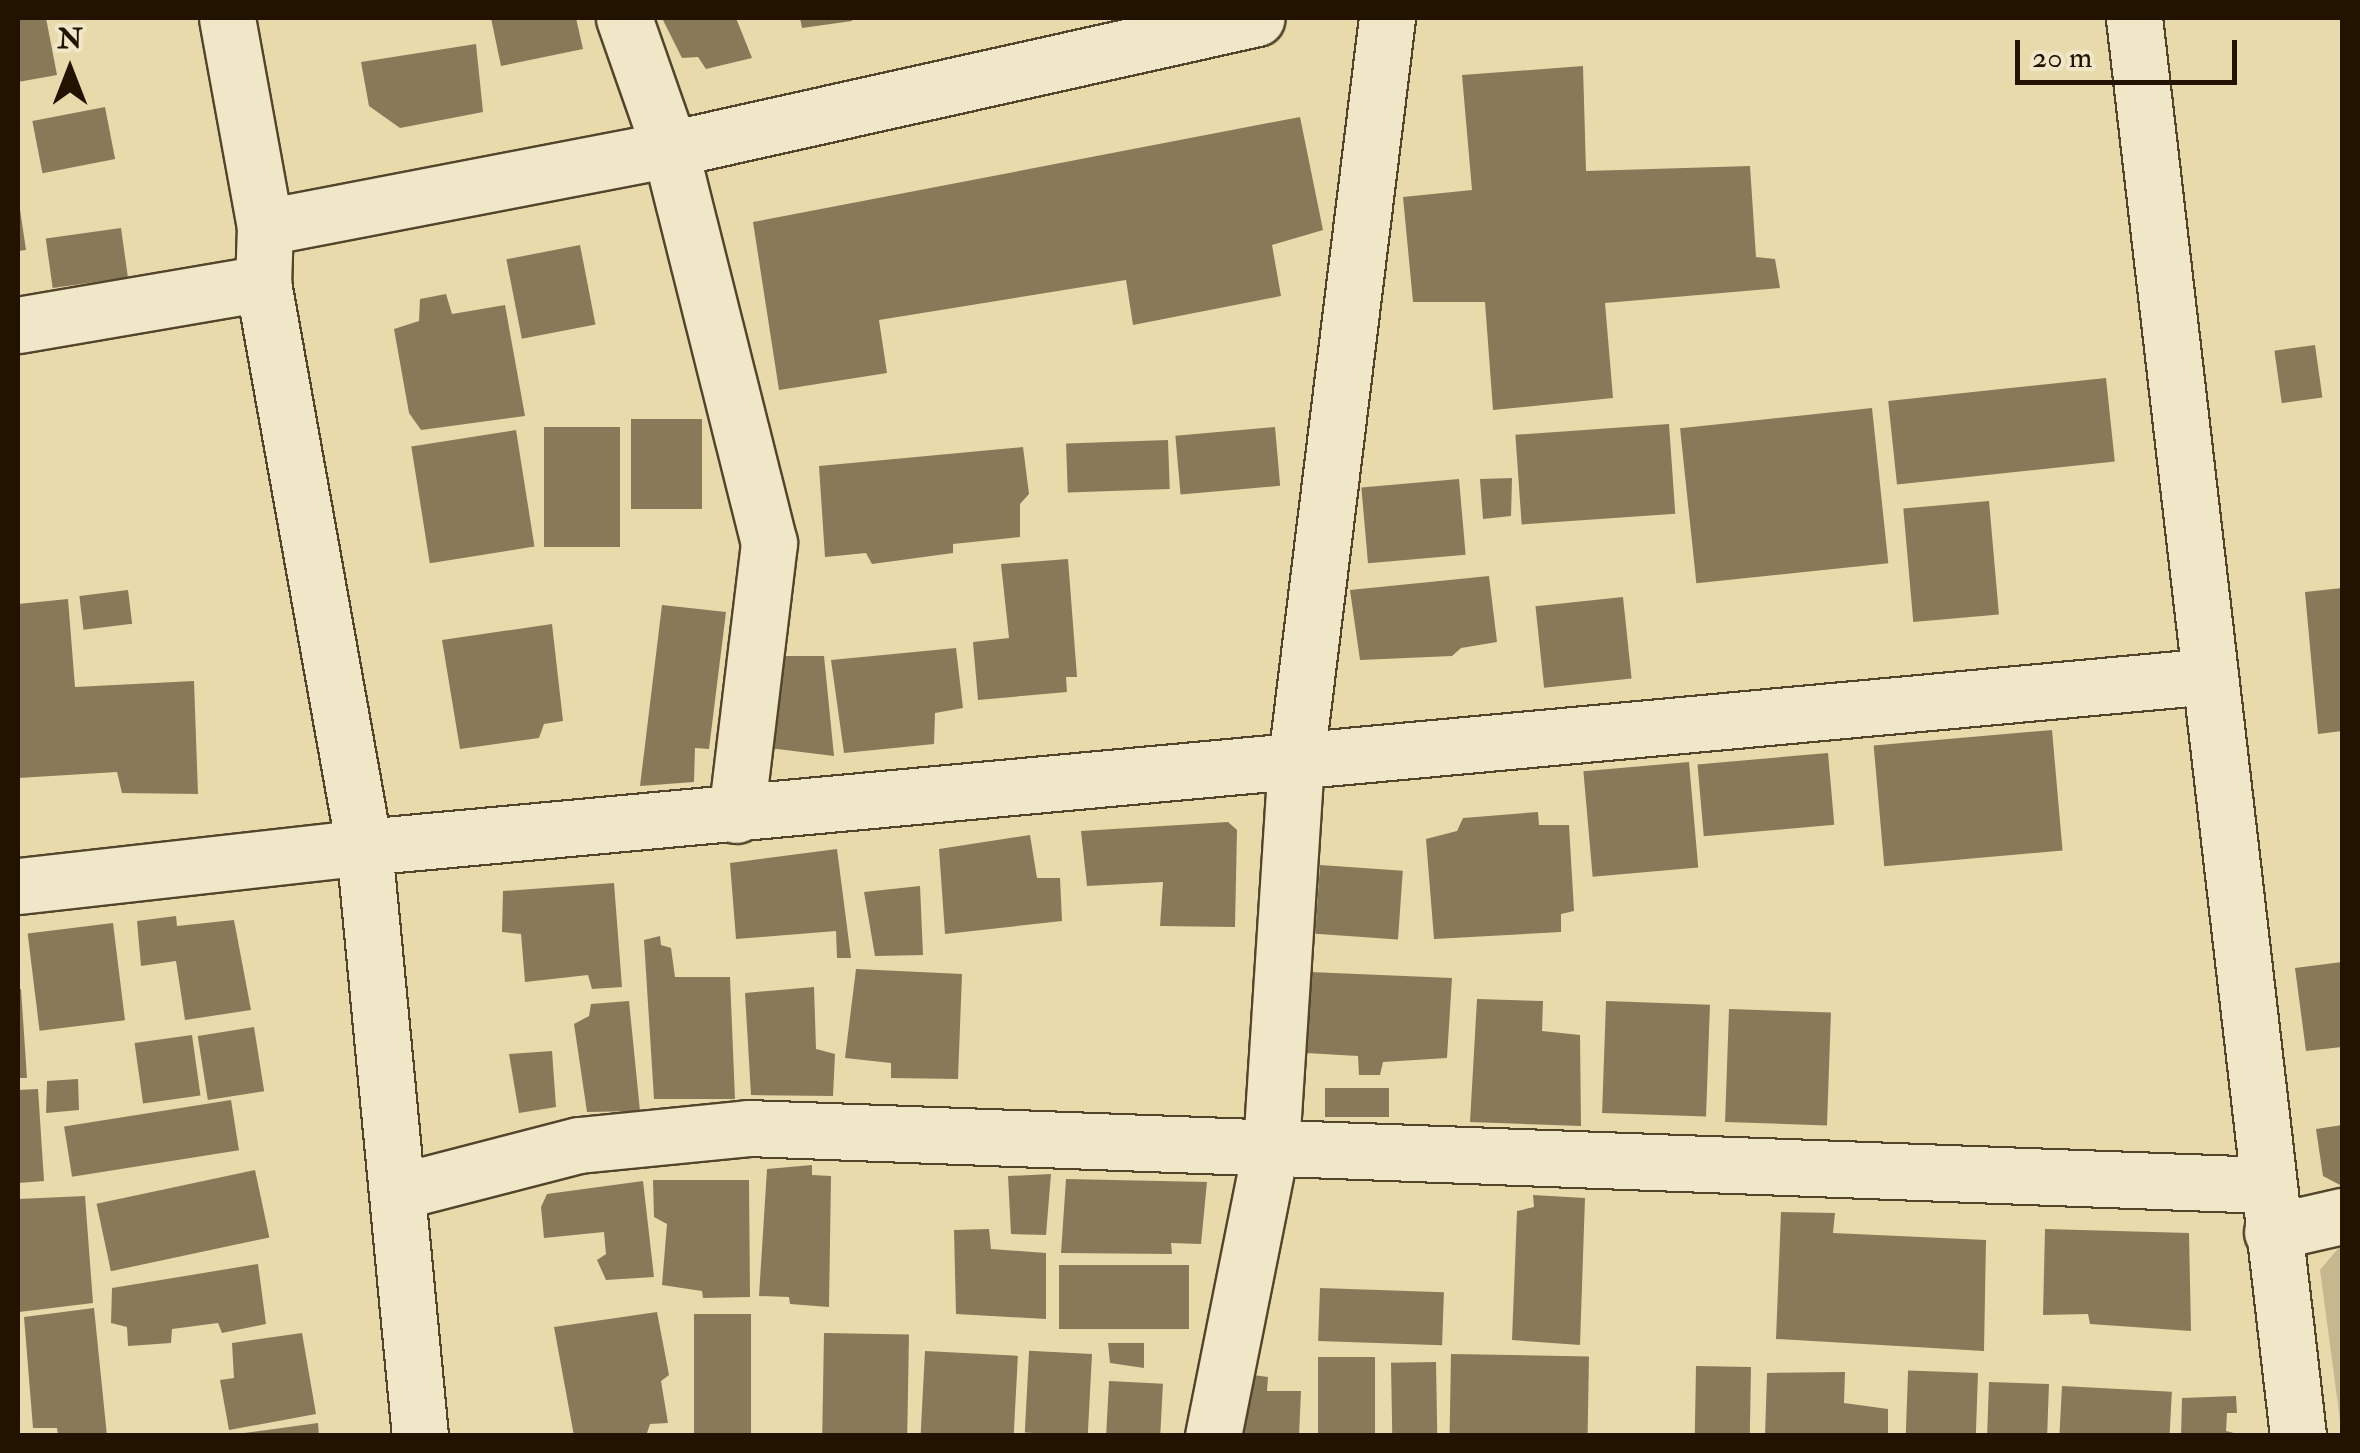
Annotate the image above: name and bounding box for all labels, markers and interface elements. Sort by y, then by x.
north arrow [20,20,120,120]
scale bar [2020,20,2242,82]
text: N [57,22,83,57]
text: 20 m [2032,39,2092,76]

